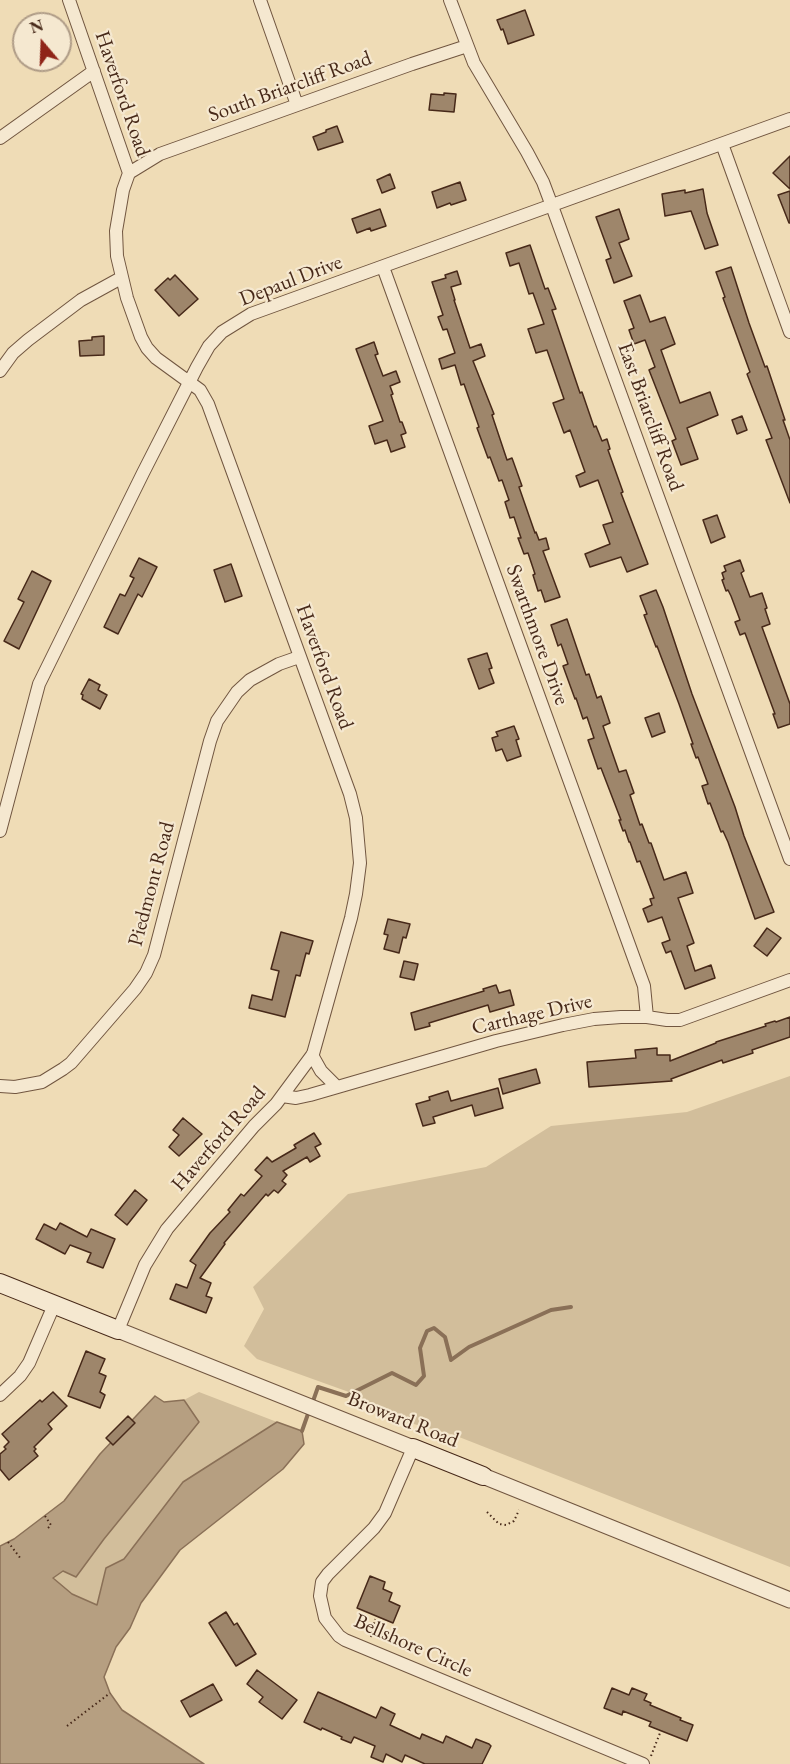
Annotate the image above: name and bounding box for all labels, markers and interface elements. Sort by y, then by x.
north arrow [12,12,72,72]
text: N [27,14,46,38]
street label: Haverford Road [89,28,155,160]
street label: South Briarcliff Road [205,46,375,128]
street label: Depaul Drive [236,250,346,312]
street label: East Briarcliff Road [611,339,689,495]
street label: Swarthmore Drive [500,561,574,709]
street label: Haverford Road [290,601,358,733]
street label: Piedmont Road [123,819,181,949]
street label: Carthage Drive [469,989,595,1041]
street label: Haverford Road [166,1081,272,1197]
street label: Broward Road [344,1386,462,1454]
street label: Bellshore Circle [350,1609,476,1683]

